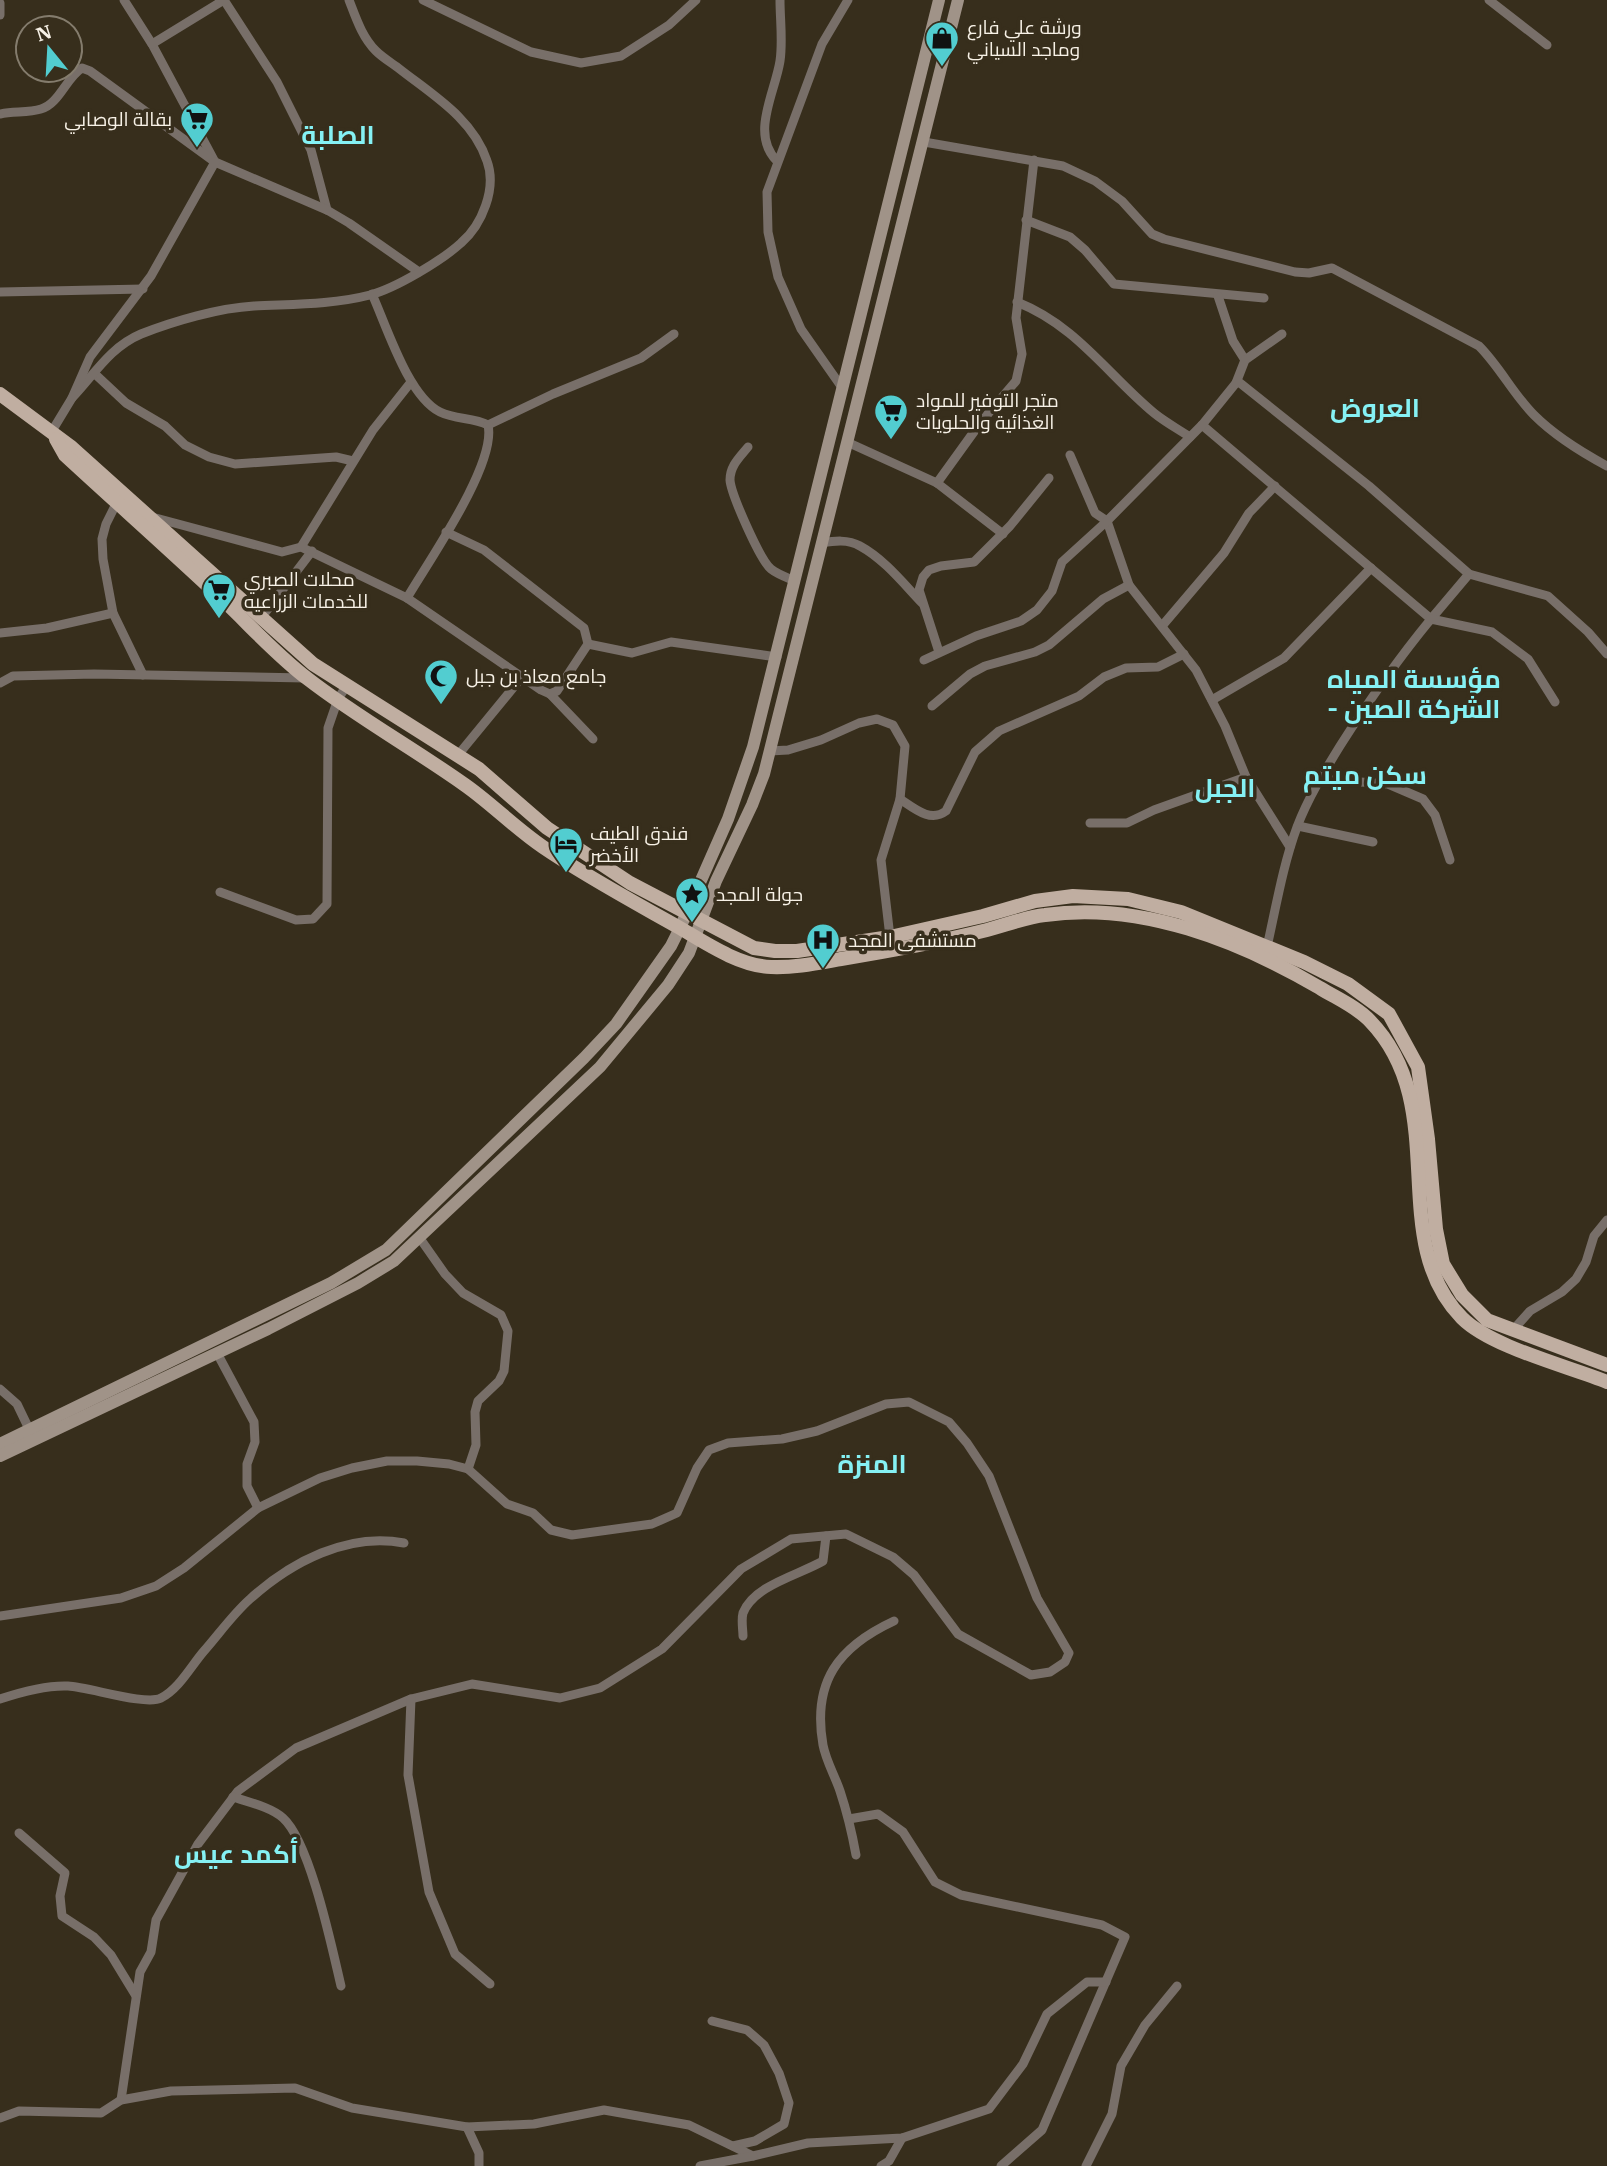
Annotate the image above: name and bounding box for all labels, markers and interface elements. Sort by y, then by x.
north arrow [14,14,84,84]
place label: ورشة علي فارع وماجد السياني [967,15,1082,64]
text: N [33,19,55,47]
shop icon: ورشة علي فارع وماجد السياني [923,19,961,68]
supermarket icon: بقالة الوصابي [178,100,216,149]
place label: بقالة الوصابي [64,107,172,134]
district label: الصلبة [301,117,375,151]
place label: متجر التوفير للمواد الغذائية والحلويات [916,388,1059,434]
district label: العروض [1330,390,1420,424]
supermarket icon: متجر التوفير للمواد الغذائية والحلويات [872,392,910,441]
place label: محلات الصبري للخدمات الزراعيه [244,567,368,613]
supermarket icon: محلات الصبري للخدمات الزراعيه [200,571,238,620]
mosque icon: جامع معاذ بن جبل [422,657,460,706]
district label: مؤسسة المياه - الشركة الصين [1327,661,1501,725]
place label: جامع معاذ بن جبل [466,664,606,690]
district label: سكن ميتم [1303,757,1427,793]
district label: الجبل [1195,770,1255,804]
place label: فندق الطيف الأخضر [589,821,688,867]
hotel icon: فندق الطيف الأخضر [547,825,585,874]
place icon: جولة المجد [673,875,711,924]
place label: جولة المجد [716,882,803,906]
hospital icon: مستشفى المجد [804,921,842,970]
place label: مستشفى المجد [848,928,977,952]
district label: المنزة [837,1446,907,1480]
district label: أكمد عيس [174,1836,298,1870]

